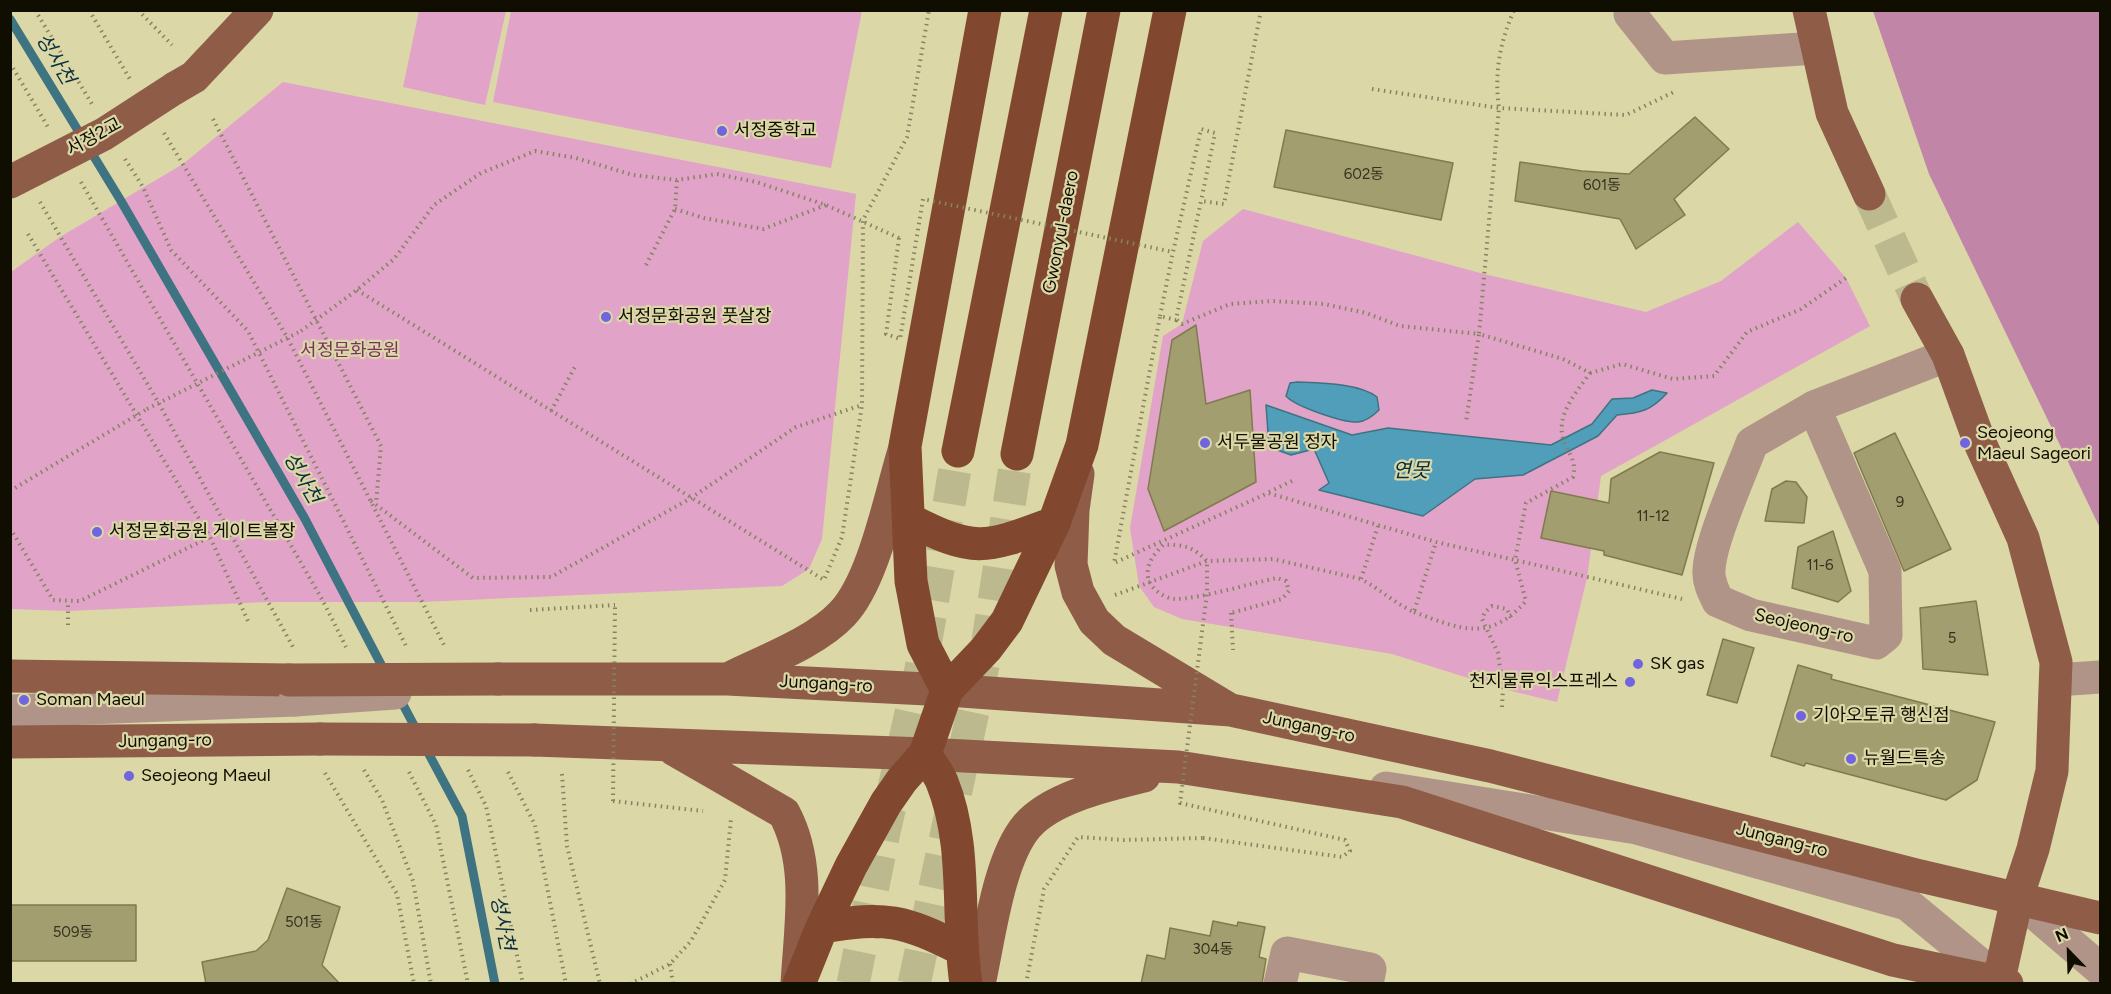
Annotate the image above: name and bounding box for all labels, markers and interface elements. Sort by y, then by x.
water label: 성사천 [30,29,80,89]
street label: 서정2교 [63,113,125,161]
place label: 서정중학교 [734,120,817,142]
marker: 서정중학교 [715,124,729,138]
house number: 602동 [1344,166,1384,184]
street label: Gwonyul-daero [1038,169,1084,295]
house number: 601동 [1583,177,1621,195]
place label: 서정문화공원 풋살장 [618,306,771,328]
marker: 서정문화공원 풋살장 [599,310,613,324]
park label: 서정문화공원 [300,340,400,362]
place label: Seojeong Maeul Sageori [1977,422,2091,464]
place label: 서두물공원 정자 [1217,432,1337,454]
marker: 서두물공원 정자 [1198,436,1212,450]
marker: Seojeong Maeul Sageori [1958,436,1972,450]
water label: 성사천 [278,448,326,508]
water label: 연못 [1393,459,1429,483]
house number: 9 [1896,494,1904,512]
house number: 11-12 [1636,508,1670,526]
place label: 서정문화공원 게이트볼장 [109,521,296,543]
marker: 서정문화공원 게이트볼장 [90,525,104,539]
house number: 11-6 [1806,557,1834,575]
street label: Seojeong-ro [1752,604,1856,648]
house number: 5 [1948,630,1956,648]
place label: SK gas [1650,653,1705,675]
marker: SK gas [1631,657,1645,671]
street label: Jungang-ro [779,671,873,697]
place label: 천지물류익스프레스 [1469,671,1618,693]
marker: 천지물류익스프레스 [1623,675,1637,689]
place label: Soman Maeul [36,689,145,711]
marker: Soman Maeul [17,693,31,707]
place label: 기아오토큐 행신점 [1813,705,1950,727]
street label: Jungang-ro [1261,707,1357,747]
marker: 기아오토큐 행신점 [1794,709,1808,723]
street label: Jungang-ro [118,729,212,753]
place label: 뉴월드특송 [1863,748,1946,770]
marker: 뉴월드특송 [1844,752,1858,766]
place label: Seojeong Maeul [141,765,271,787]
marker: Seojeong Maeul [122,769,136,783]
street label: Jungang-ro [1734,818,1830,862]
water label: 성사천 [485,894,519,952]
house number: 501동 [285,914,323,932]
north arrow [2039,922,2099,982]
house number: 509동 [53,924,93,942]
text: N [2052,924,2071,946]
house number: 304동 [1193,941,1233,959]

